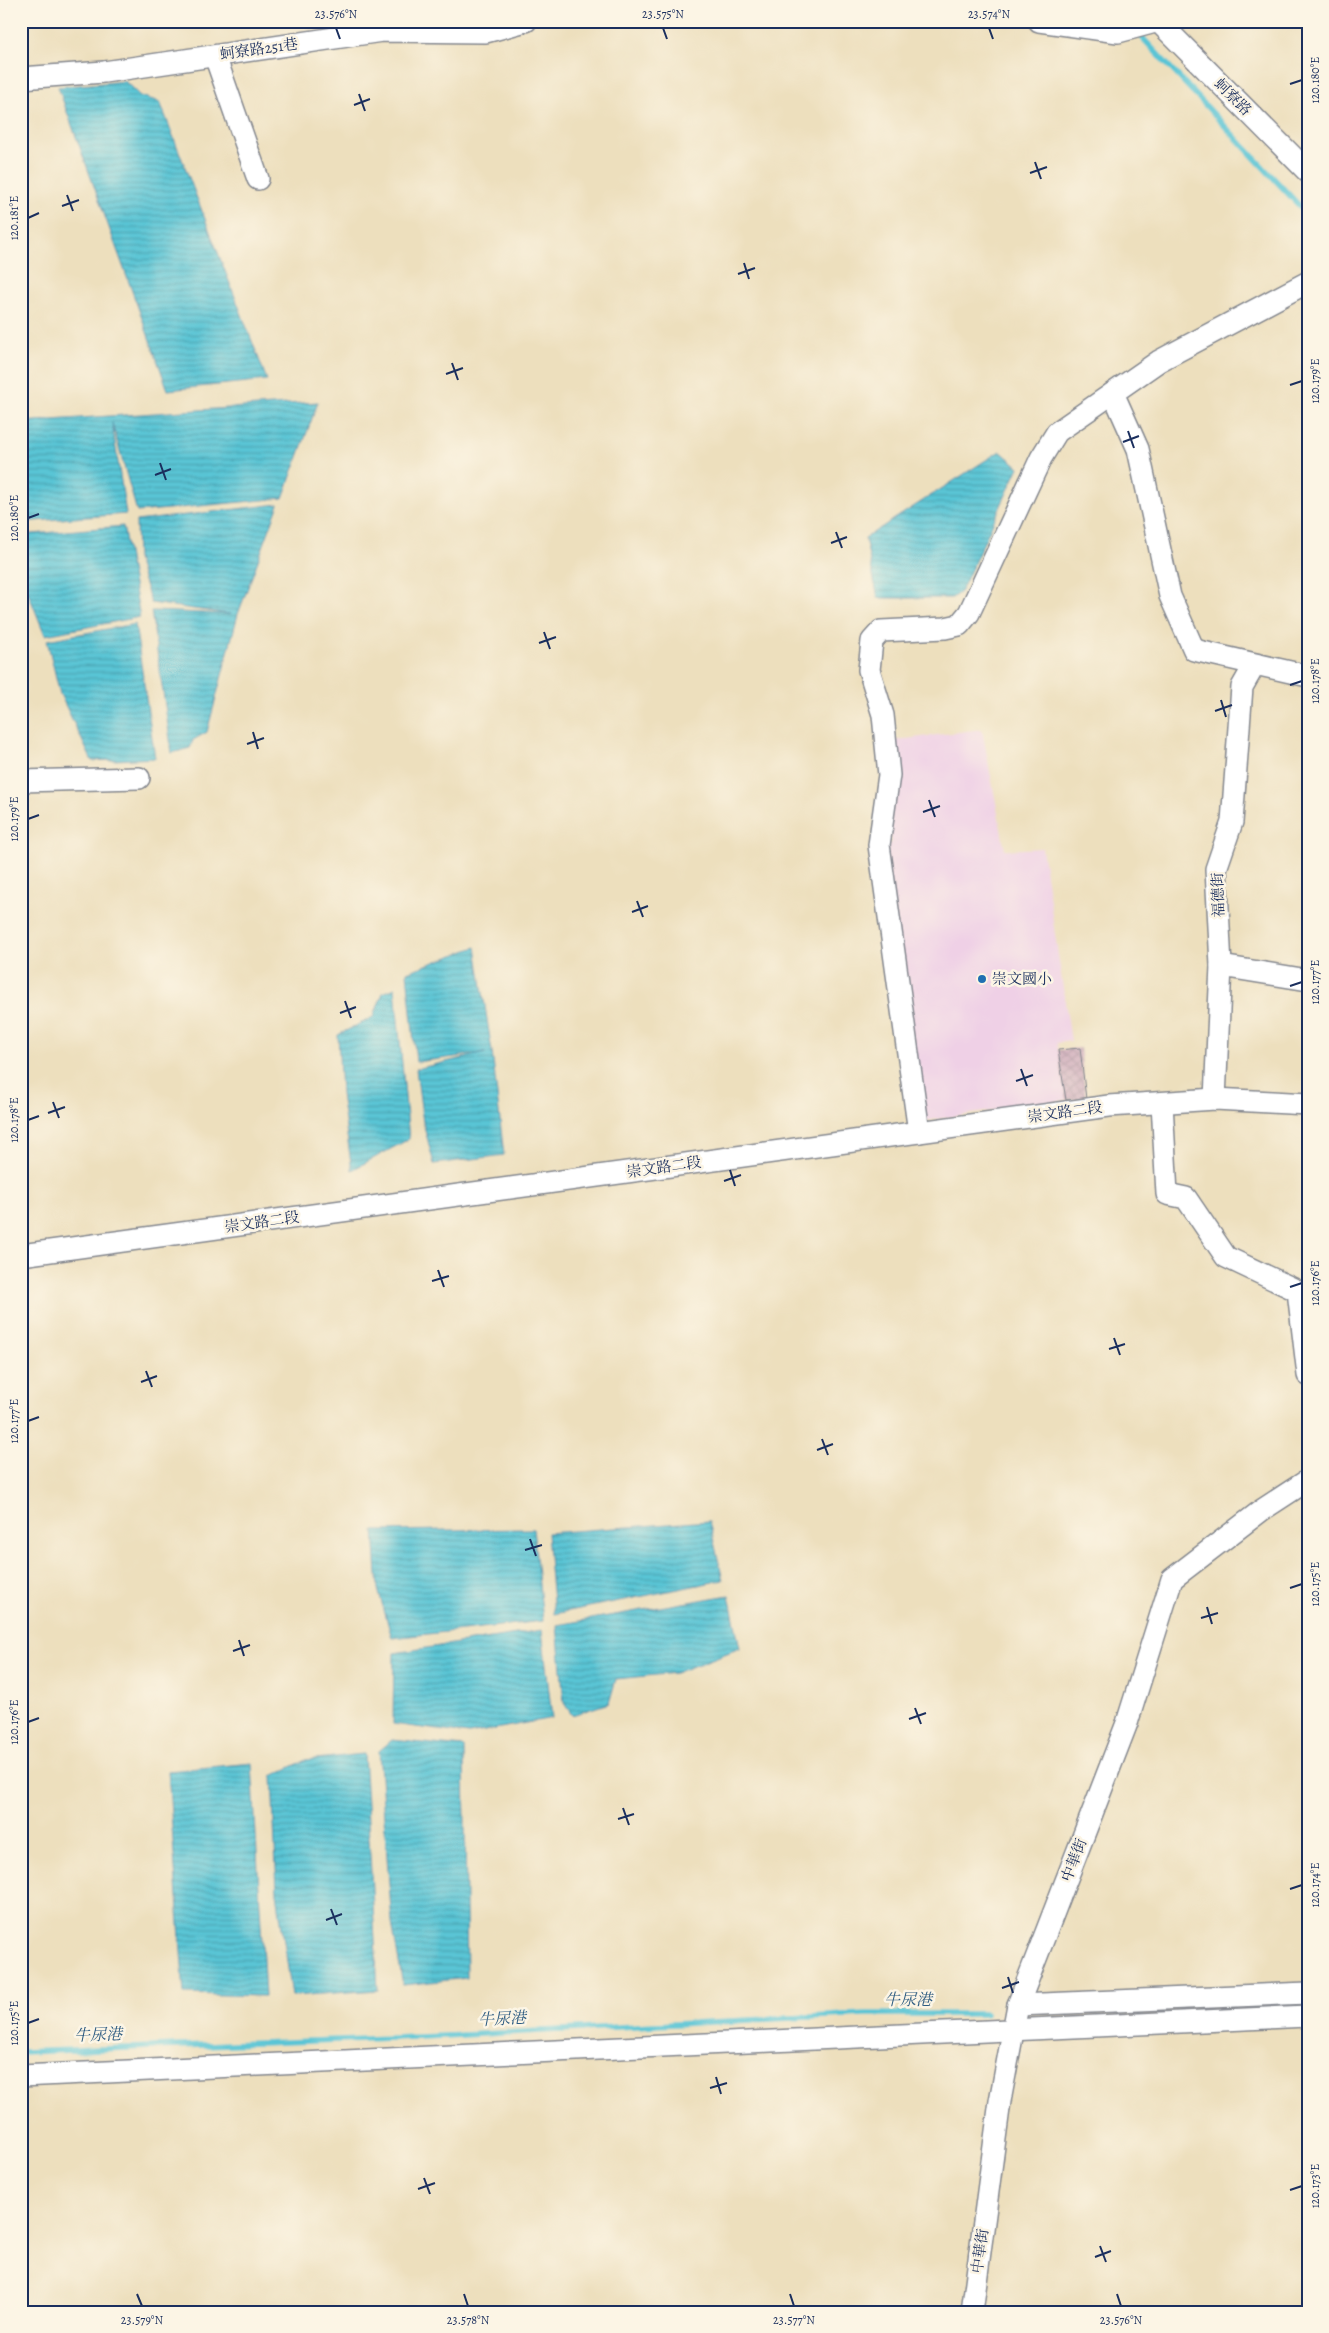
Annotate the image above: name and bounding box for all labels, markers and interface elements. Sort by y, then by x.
text: 23.576°N [315,6,358,22]
text: 23.575°N [642,6,684,22]
text: 23.574°N [968,6,1010,22]
street label: 蚵寮路251巷 [219,34,299,64]
text: 120.180°E [1307,57,1323,103]
street label: 蚵寮路 [1210,74,1256,120]
text: 120.181°E [6,196,22,240]
text: 120.179°E [1307,358,1323,404]
text: 120.180°E [6,495,22,541]
text: 120.178°E [1307,658,1323,704]
text: 120.179°E [6,796,22,842]
street label: 福德街 [1207,872,1229,918]
text: 120.177°E [1307,960,1323,1004]
place label: 崇文國小 [992,969,1052,989]
marker: 崇文國小 [976,973,988,985]
text: 120.178°E [6,1097,22,1143]
street label: 崇文路二段 [1026,1097,1104,1127]
street label: 崇文路二段 [625,1152,703,1182]
street label: 崇文路二段 [223,1207,301,1237]
text: 120.176°E [1307,1260,1323,1306]
text: 120.177°E [6,1399,22,1443]
text: 120.175°E [1307,1562,1323,1606]
text: 120.176°E [6,1699,22,1745]
street label: 中華街 [1057,1835,1091,1885]
text: 120.174°E [1307,1862,1323,1908]
water label: 牛尿港 [884,1989,934,2011]
text: 120.175°E [6,2001,22,2045]
water label: 牛尿港 [477,2007,529,2031]
water label: 牛尿港 [74,2023,124,2047]
text: 120.173°E [1307,2164,1323,2208]
street label: 中華街 [967,2227,993,2275]
text: 23.579°N [121,2312,164,2328]
text: 23.578°N [447,2312,490,2328]
text: 23.577°N [773,2312,815,2328]
text: 23.576°N [1100,2312,1143,2328]

